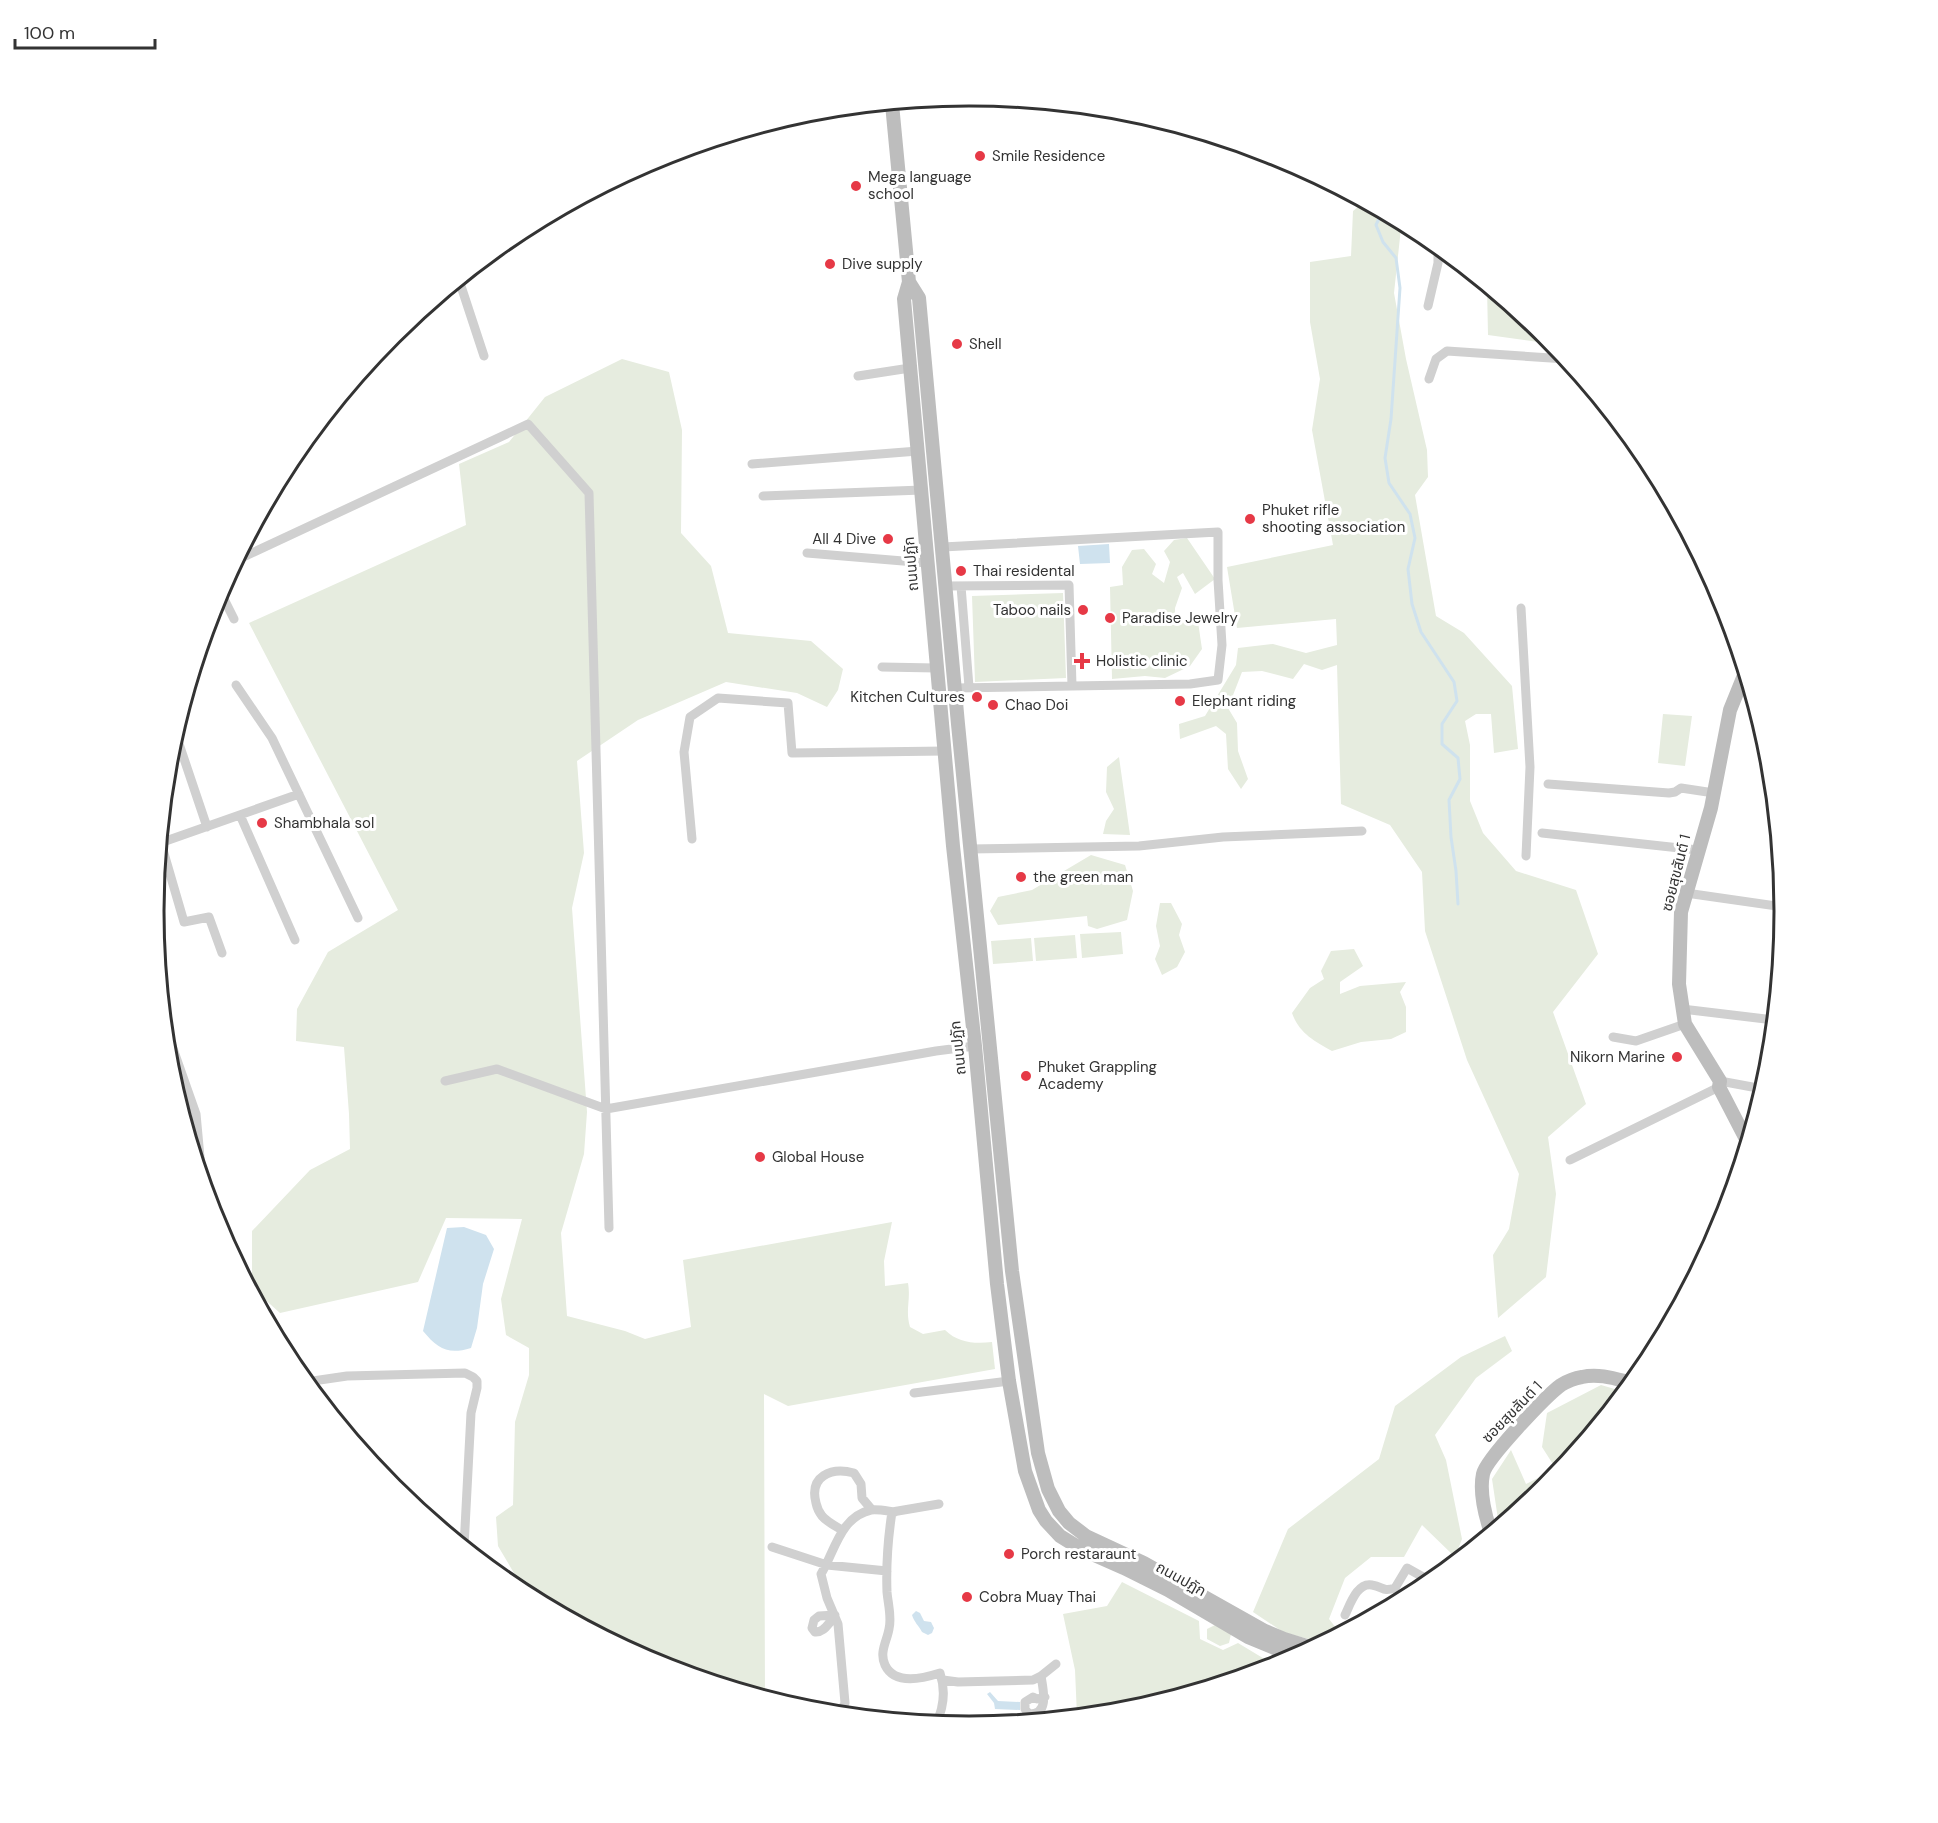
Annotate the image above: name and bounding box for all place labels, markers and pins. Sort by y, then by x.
place label: Smile Residence [992,146,1105,166]
marker: Smile Residence [973,149,987,163]
place label: Mega language school [868,167,971,204]
marker: Mega language school [849,179,863,193]
place label: Dive supply [842,254,923,274]
marker: Dive supply [823,257,837,271]
place label: Shell [969,334,1002,354]
marker: Shell [950,337,964,351]
place label: Phuket rifle shooting association [1262,500,1405,537]
marker: Phuket rifle shooting association [1243,512,1257,526]
place label: All 4 Dive [812,529,876,549]
marker: All 4 Dive [881,532,895,546]
place label: Thai residental [973,561,1075,581]
marker: Thai residental [954,564,968,578]
place label: Taboo nails [993,600,1071,620]
marker: Taboo nails [1076,603,1090,617]
place label: Paradise Jewelry [1122,608,1239,628]
marker: Paradise Jewelry [1103,611,1117,625]
place label: Holistic clinic [1096,651,1188,671]
marker: Holistic clinic [1073,652,1091,670]
place label: Kitchen Cultures [850,687,965,707]
marker: Kitchen Cultures [970,690,984,704]
place label: Elephant riding [1192,691,1296,711]
marker: Elephant riding [1173,694,1187,708]
place label: Chao Doi [1005,695,1068,715]
marker: Chao Doi [986,698,1000,712]
place label: Shambhala sol [274,813,374,833]
marker: Shambhala sol [255,816,269,830]
place label: the green man [1033,867,1133,887]
marker: the green man [1014,870,1028,884]
place label: Nikorn Marine [1570,1047,1665,1067]
marker: Nikorn Marine [1670,1050,1684,1064]
place label: Phuket Grappling Academy [1038,1057,1157,1094]
marker: Phuket Grappling Academy [1019,1069,1033,1083]
place label: Global House [772,1147,864,1167]
marker: Global House [753,1150,767,1164]
place label: Porch restaraunt [1021,1544,1137,1564]
marker: Porch restaraunt [1002,1547,1016,1561]
place label: Cobra Muay Thai [979,1587,1096,1607]
marker: Cobra Muay Thai [960,1590,974,1604]

